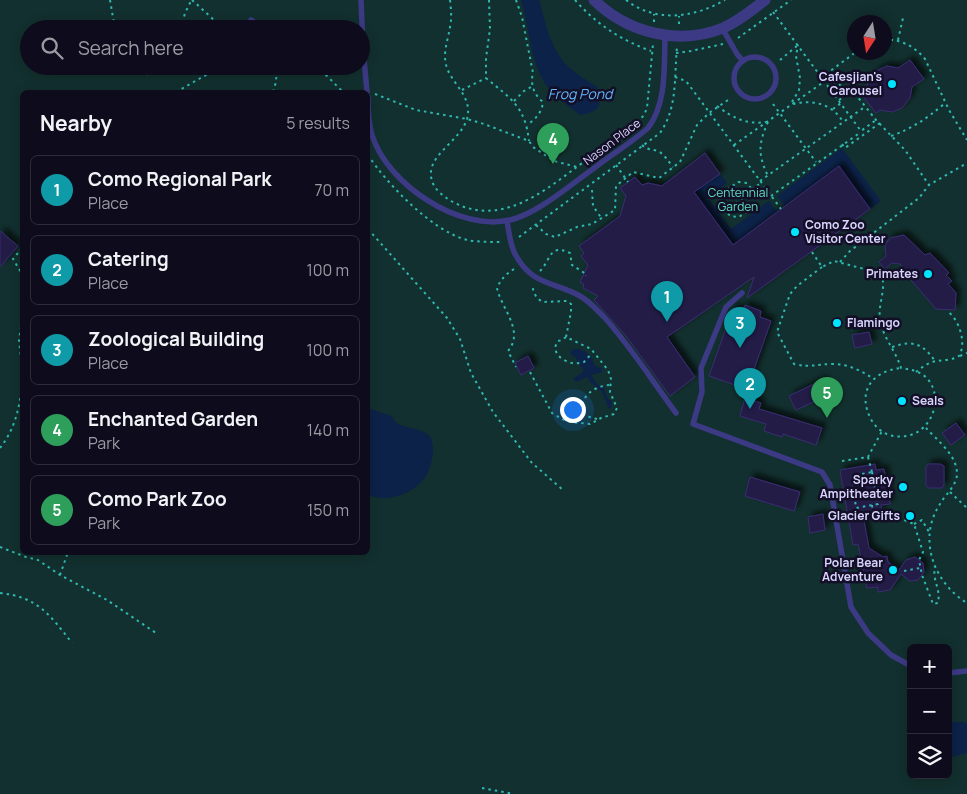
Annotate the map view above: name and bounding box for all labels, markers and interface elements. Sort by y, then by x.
north arrow [847,15,892,60]
search box [20,20,370,75]
icon: search [38,34,66,62]
text: Search here [78,35,184,61]
place label: Cafesjian's Carousel [819,68,882,99]
marker: Cafesjian's Carousel [886,78,898,90]
water label: Frog Pond [548,84,614,103]
text: Nearby [40,109,112,137]
text: 5 results [286,112,350,134]
street label: Nason Place [579,114,644,169]
pin: 4 [537,123,569,164]
text: Como Regional Park [88,166,272,192]
text: 1 [53,179,61,201]
text: 70 m [314,179,349,201]
park label: Centennial Garden [708,184,768,215]
text: Place [88,192,128,214]
place label: Como Zoo Visitor Center [805,216,886,247]
marker: Como Zoo Visitor Center [789,226,801,238]
text: Catering [88,246,169,272]
text: 2 [52,259,62,281]
text: 100 m [306,259,349,281]
place label: Primates [866,265,918,282]
marker: Primates [922,268,934,280]
text: Place [88,272,128,294]
pin: 1 [651,281,683,322]
pin: 3 [724,307,756,348]
place label: Flamingo [847,314,900,331]
marker: Flamingo [831,317,843,329]
text: Zoological Building [88,326,264,352]
text: 3 [52,339,62,361]
text: 100 m [306,339,349,361]
text: Place [88,352,128,374]
pin: 2 [734,368,766,409]
pin: 5 [811,377,843,418]
place label: Seals [912,392,944,409]
marker: Seals [896,395,908,407]
your location [560,397,586,423]
text: Enchanted Garden [88,406,258,432]
text: 4 [52,419,62,441]
text: 140 m [307,419,349,441]
text: Park [88,432,120,454]
place label: Sparky Ampitheater [820,471,893,502]
marker: Sparky Ampitheater [897,481,909,493]
text: Como Park Zoo [88,486,227,512]
text: 5 [52,499,62,521]
text: 150 m [307,499,349,521]
place label: Glacier Gifts [828,507,900,524]
marker: Glacier Gifts [904,510,916,522]
text: Park [88,512,120,534]
place label: Polar Bear Adventure [822,554,883,585]
marker: Polar Bear Adventure [887,564,899,576]
map controls [907,644,952,779]
button: + [907,644,952,689]
button: − [907,689,952,734]
button: layers [907,734,952,779]

